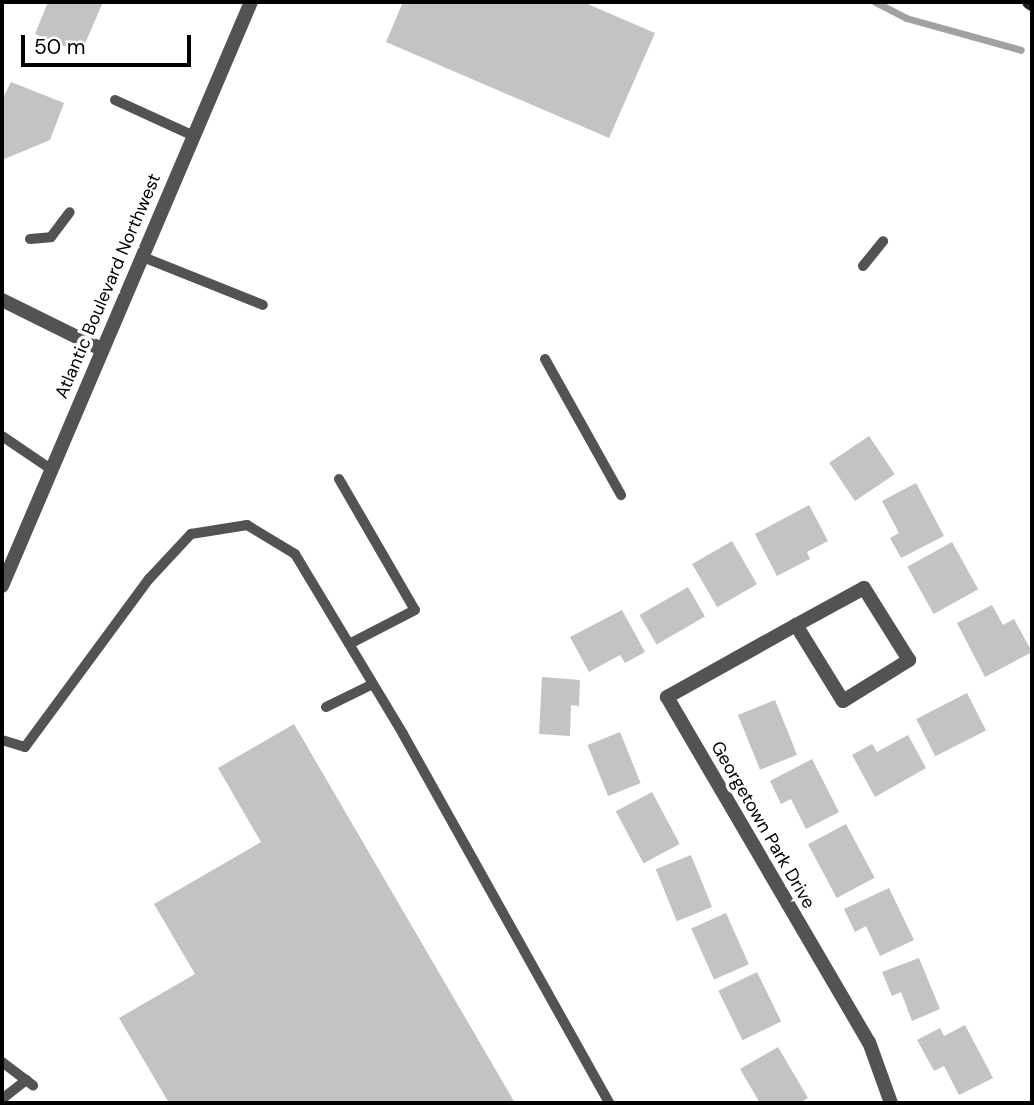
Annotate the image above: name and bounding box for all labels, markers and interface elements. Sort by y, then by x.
scale bar [24,21,194,65]
text: 50 m [34,33,85,61]
street label: Atlantic Boulevard Northwest [51,170,165,402]
street label: Georgetown Park Drive [706,738,820,912]

